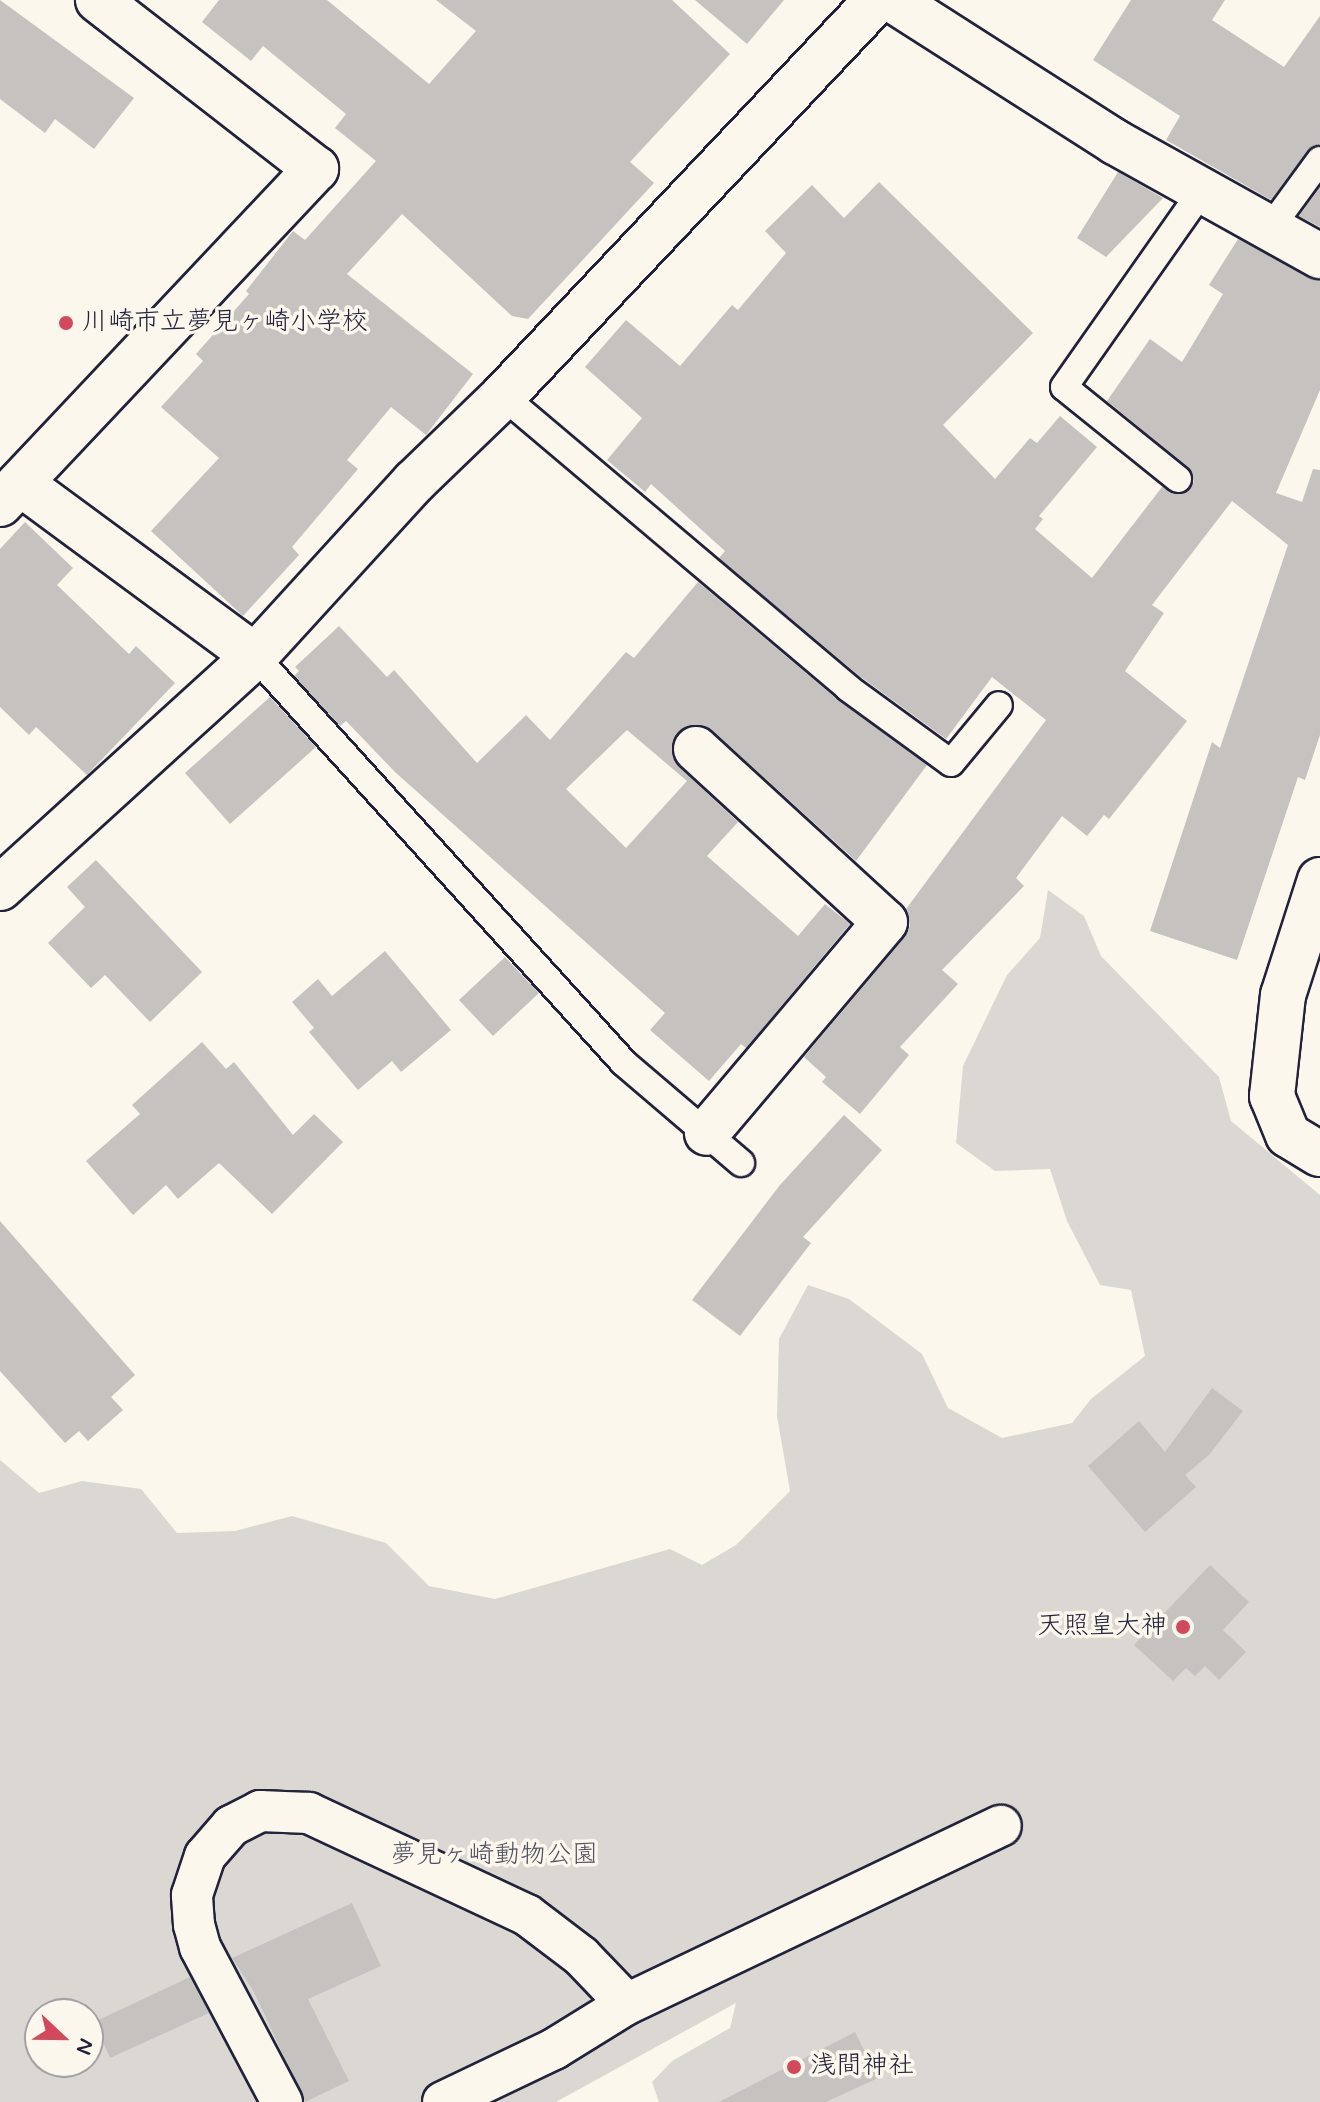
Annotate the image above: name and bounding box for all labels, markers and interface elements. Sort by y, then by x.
place label: 川崎市立夢見ヶ崎小学校 [82,307,368,339]
marker: 川崎市立夢見ヶ崎小学校 [57,314,75,332]
place label: 天照皇大神 [1037,1611,1167,1643]
marker: 天照皇大神 [1174,1618,1192,1636]
park label: 夢見ヶ崎動物公園 [390,1840,598,1872]
north arrow [24,1998,104,2078]
text: N [69,2034,100,2058]
place label: 浅間神社 [810,2051,914,2083]
marker: 浅間神社 [785,2058,803,2076]

